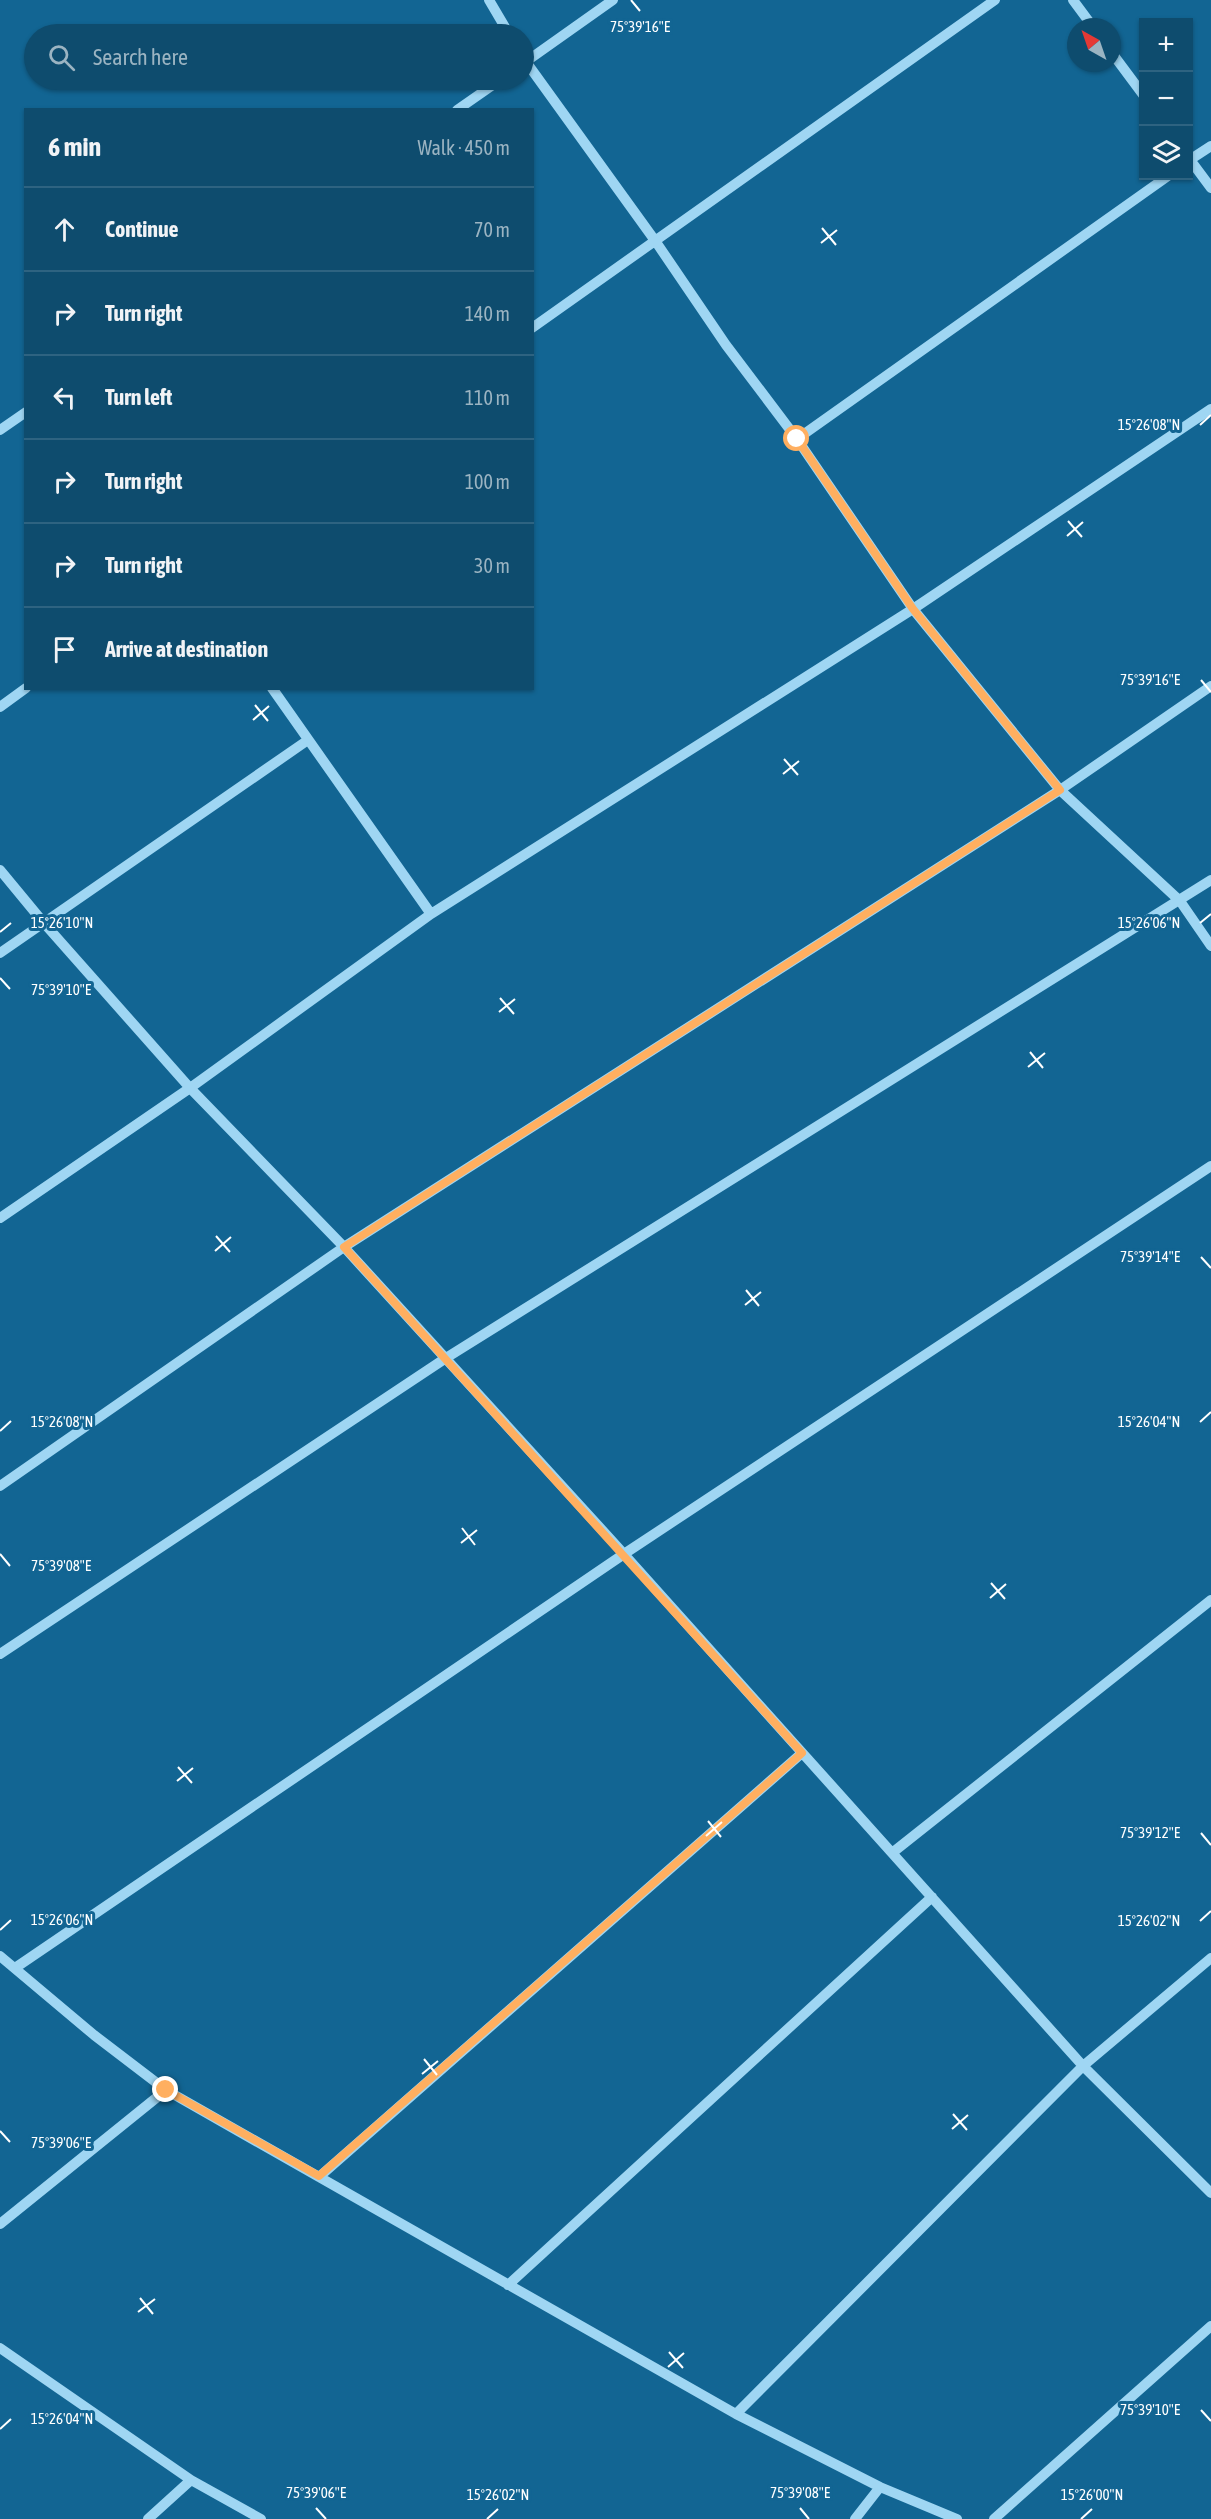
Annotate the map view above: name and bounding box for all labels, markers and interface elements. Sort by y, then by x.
text: 75°39'16"E [610,18,671,35]
north arrow [1067,18,1121,72]
map controls [1139,18,1193,180]
button: + [1139,18,1193,72]
search box [24,24,534,90]
icon: search [45,41,78,74]
text: Search here [93,44,188,70]
button: − [1139,72,1193,126]
button: layers [1139,126,1193,180]
text: 6 min [48,132,101,162]
text: Walk · 450 m [418,136,510,159]
icon: ahead [48,213,81,246]
text: Continue [105,216,179,242]
text: 70 m [474,218,510,241]
icon: right [48,297,81,330]
text: Turn right [105,300,182,326]
text: 140 m [465,302,510,325]
icon: left [48,381,81,414]
text: Turn left [105,384,172,410]
text: 110 m [465,386,510,409]
text: 15°26'08"N [1118,416,1180,433]
route start [783,425,809,451]
icon: right [48,465,81,498]
text: Turn right [105,468,182,494]
text: 100 m [465,470,510,493]
icon: right [48,549,81,582]
text: Turn right [105,552,182,578]
text: 30 m [474,554,510,577]
icon: arrive [48,633,81,666]
text: Arrive at destination [105,636,268,662]
text: 75°39'16"E [1120,671,1181,688]
text: 15°26'10"N [31,914,93,931]
text: 15°26'06"N [1118,914,1180,931]
text: 75°39'10"E [31,981,92,998]
text: 75°39'14"E [1120,1248,1181,1265]
text: 15°26'08"N [31,1413,93,1430]
text: 15°26'04"N [1118,1413,1180,1430]
text: 75°39'08"E [31,1557,92,1574]
text: 75°39'12"E [1120,1824,1181,1841]
text: 15°26'06"N [31,1911,93,1928]
text: 15°26'02"N [1118,1912,1180,1929]
route end [152,2076,178,2102]
text: 75°39'06"E [31,2134,92,2151]
text: 75°39'10"E [1120,2401,1181,2418]
text: 15°26'04"N [31,2410,93,2427]
text: 75°39'06"E [286,2484,347,2501]
text: 75°39'08"E [770,2484,831,2501]
text: 15°26'02"N [467,2486,529,2503]
text: 15°26'00"N [1061,2486,1123,2503]

